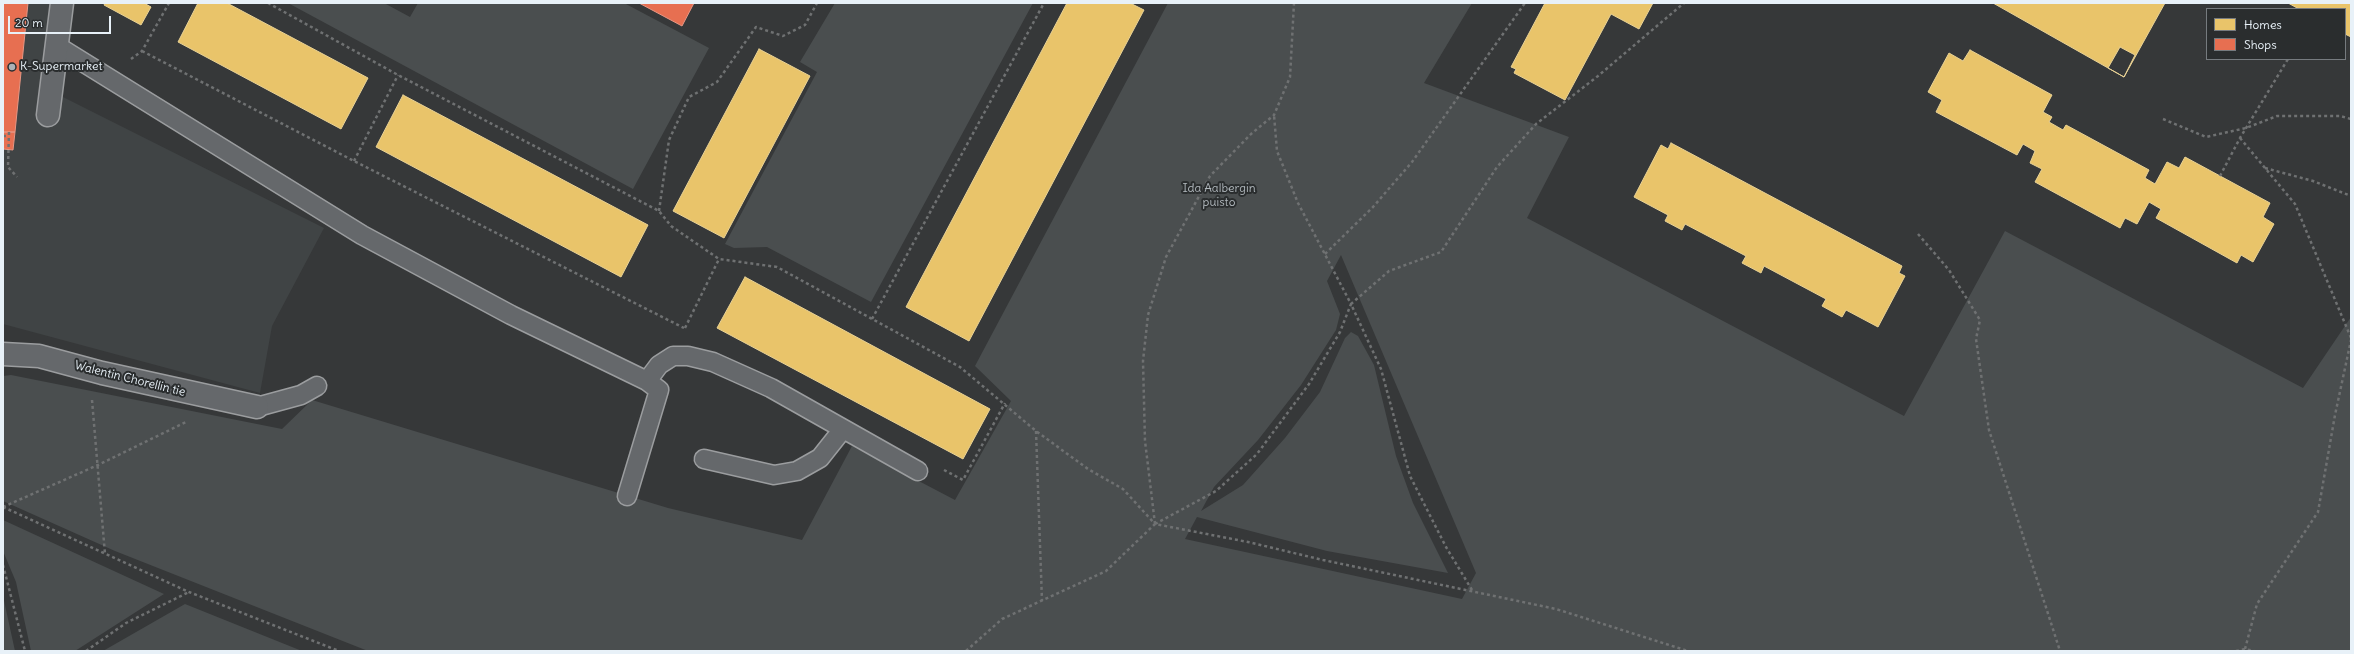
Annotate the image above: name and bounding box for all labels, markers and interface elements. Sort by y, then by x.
scale bar [10,8,113,34]
legend [2206,8,2346,60]
text: 20 m [15,15,43,30]
text: Homes [2244,17,2282,32]
text: Shops [2244,37,2277,52]
place label: K-Supermarket [20,60,103,74]
marker: K-Supermarket [7,62,17,72]
park label: Ida Aalbergin puisto [1182,182,1256,210]
street label: Walentin Chorellin tie [73,358,187,400]

